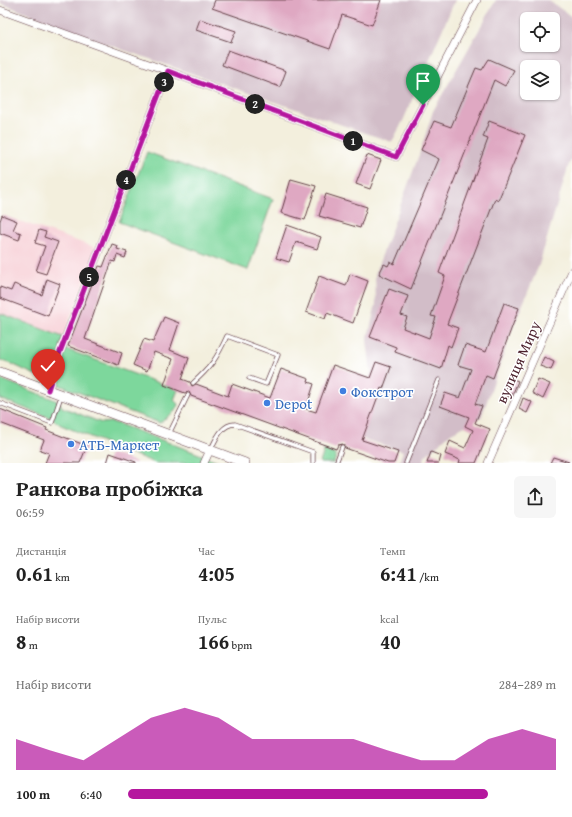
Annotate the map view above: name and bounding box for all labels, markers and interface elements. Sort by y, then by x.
map controls [520,12,560,100]
button: locate [520,12,560,52]
button: layers [520,60,560,100]
pin [406,64,440,105]
icon: arrive [412,70,434,92]
pin: 3 [154,72,174,92]
text: 3 [161,74,167,90]
pin: 2 [245,94,265,114]
text: 2 [252,96,258,112]
pin: 1 [343,131,363,151]
text: 1 [350,133,356,149]
pin: 4 [116,170,136,190]
text: 4 [123,172,129,188]
pin: 5 [79,267,99,287]
text: 5 [86,269,92,285]
street label: вулиця Миру [491,317,546,406]
pin [31,349,65,390]
icon: check [37,355,59,377]
place label: Фокстрот [351,381,414,402]
marker: Фокстрот [338,386,348,396]
place label: Depot [275,393,313,414]
marker: Depot [262,398,272,408]
place label: АТБ-Маркет [79,434,160,455]
marker: АТБ-Маркет [66,439,76,449]
text: Ранкова пробіжка [16,472,203,504]
button: share [514,476,556,518]
text: 06:59 [16,503,44,522]
text: Дистанція [16,543,66,559]
text: Час [198,543,215,559]
text: Темп [380,543,405,559]
text: 0.61 [16,559,53,588]
text: 4:05 [198,559,235,588]
text: 6:41 [380,559,417,588]
text: km [53,569,70,585]
text: /km [417,569,439,585]
text: Набір висоти [16,611,80,627]
text: Пульс [198,611,227,627]
text: kcal [380,611,399,627]
text: 8 [16,627,26,656]
text: 166 [198,627,229,656]
text: 40 [380,627,401,656]
text: m [26,637,38,653]
text: bpm [229,637,252,653]
text: Набір висоти [16,675,92,694]
text: 284–289 m [499,675,556,694]
text: 100 m [16,785,50,804]
text: 6:40 [80,785,102,804]

